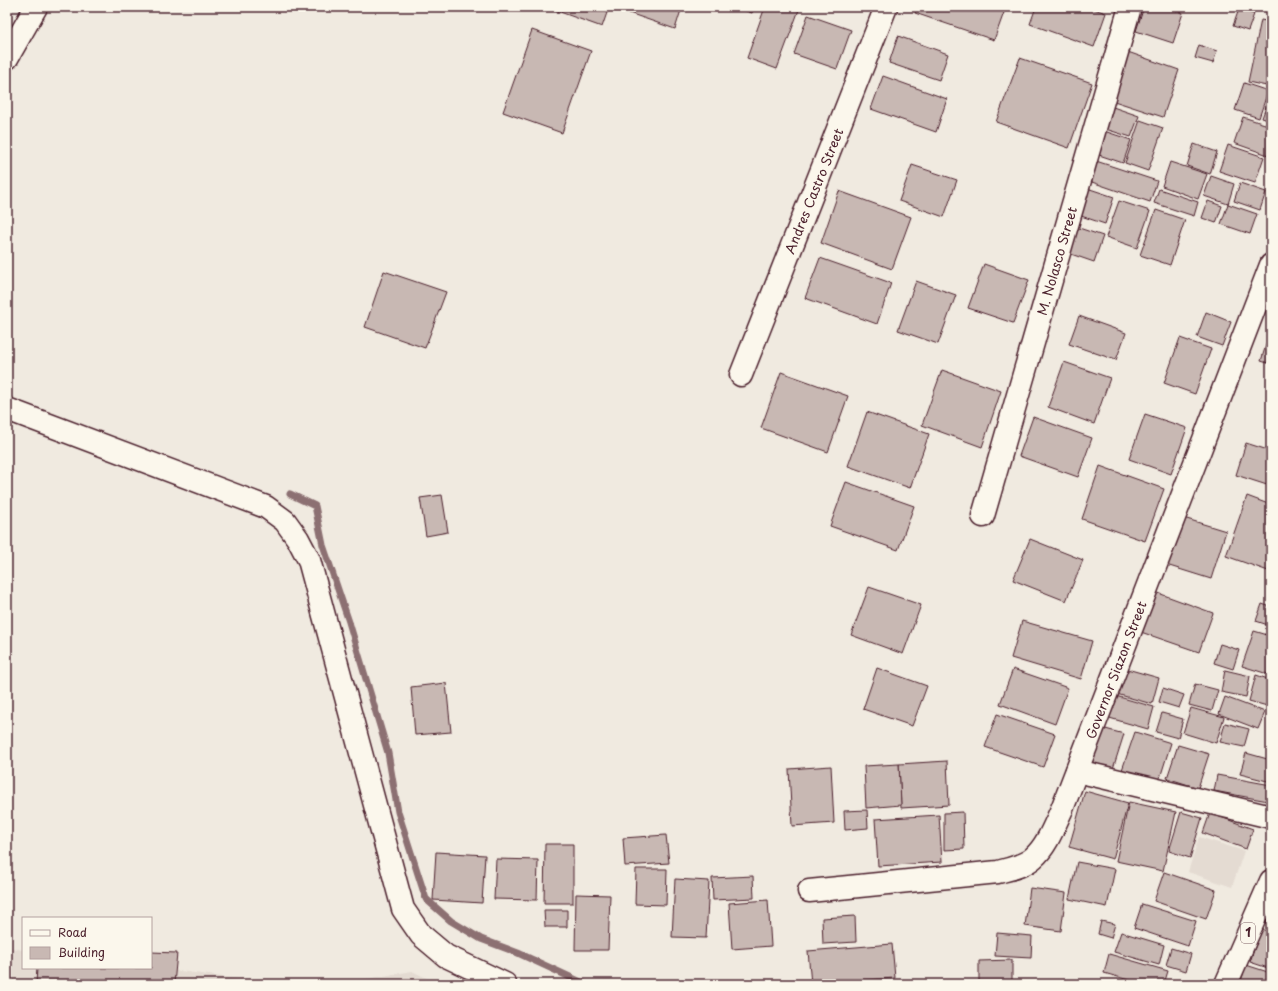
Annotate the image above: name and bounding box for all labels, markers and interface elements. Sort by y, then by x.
street label: Andres Castro Street [780,125,847,256]
street label: M. Nolasco Street [1032,204,1081,317]
street label: Governor Siazon Street [1081,598,1151,741]
legend [22,917,152,969]
text: Road [58,923,87,941]
road number: 1 [1241,923,1255,943]
text: Building [58,943,105,961]

